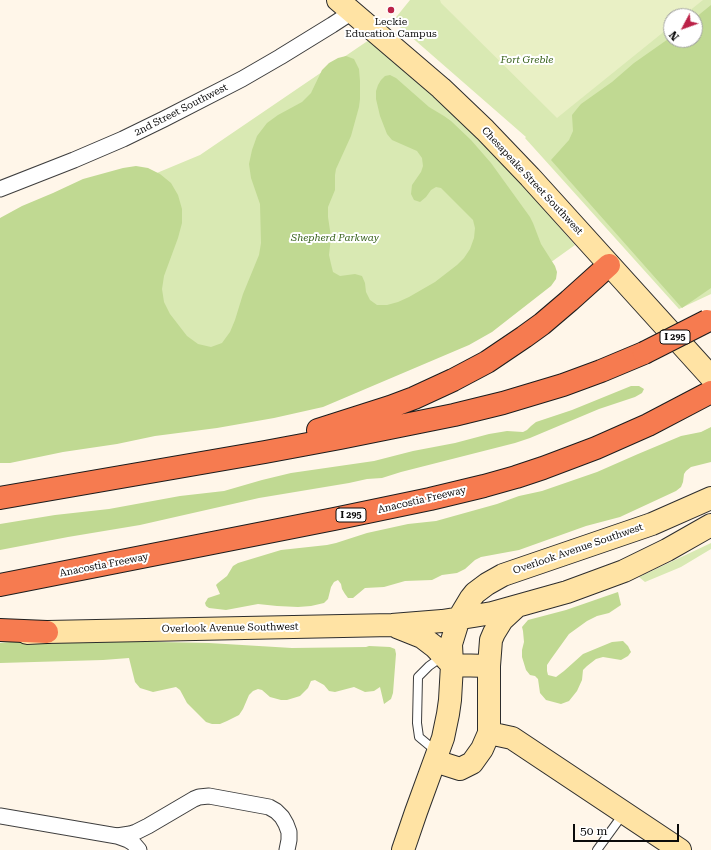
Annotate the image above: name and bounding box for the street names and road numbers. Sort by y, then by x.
street label: 2nd Street Southwest [132,81,230,139]
street label: Chesapeake Street Southwest [479,125,585,237]
road number: I 295 [660,330,690,344]
street label: Anacostia Freeway [377,484,467,516]
road number: I 295 [336,508,366,522]
street label: Overlook Avenue Southwest [511,521,645,577]
street label: Anacostia Freeway [59,551,149,579]
street label: Overlook Avenue Southwest [162,621,298,635]

